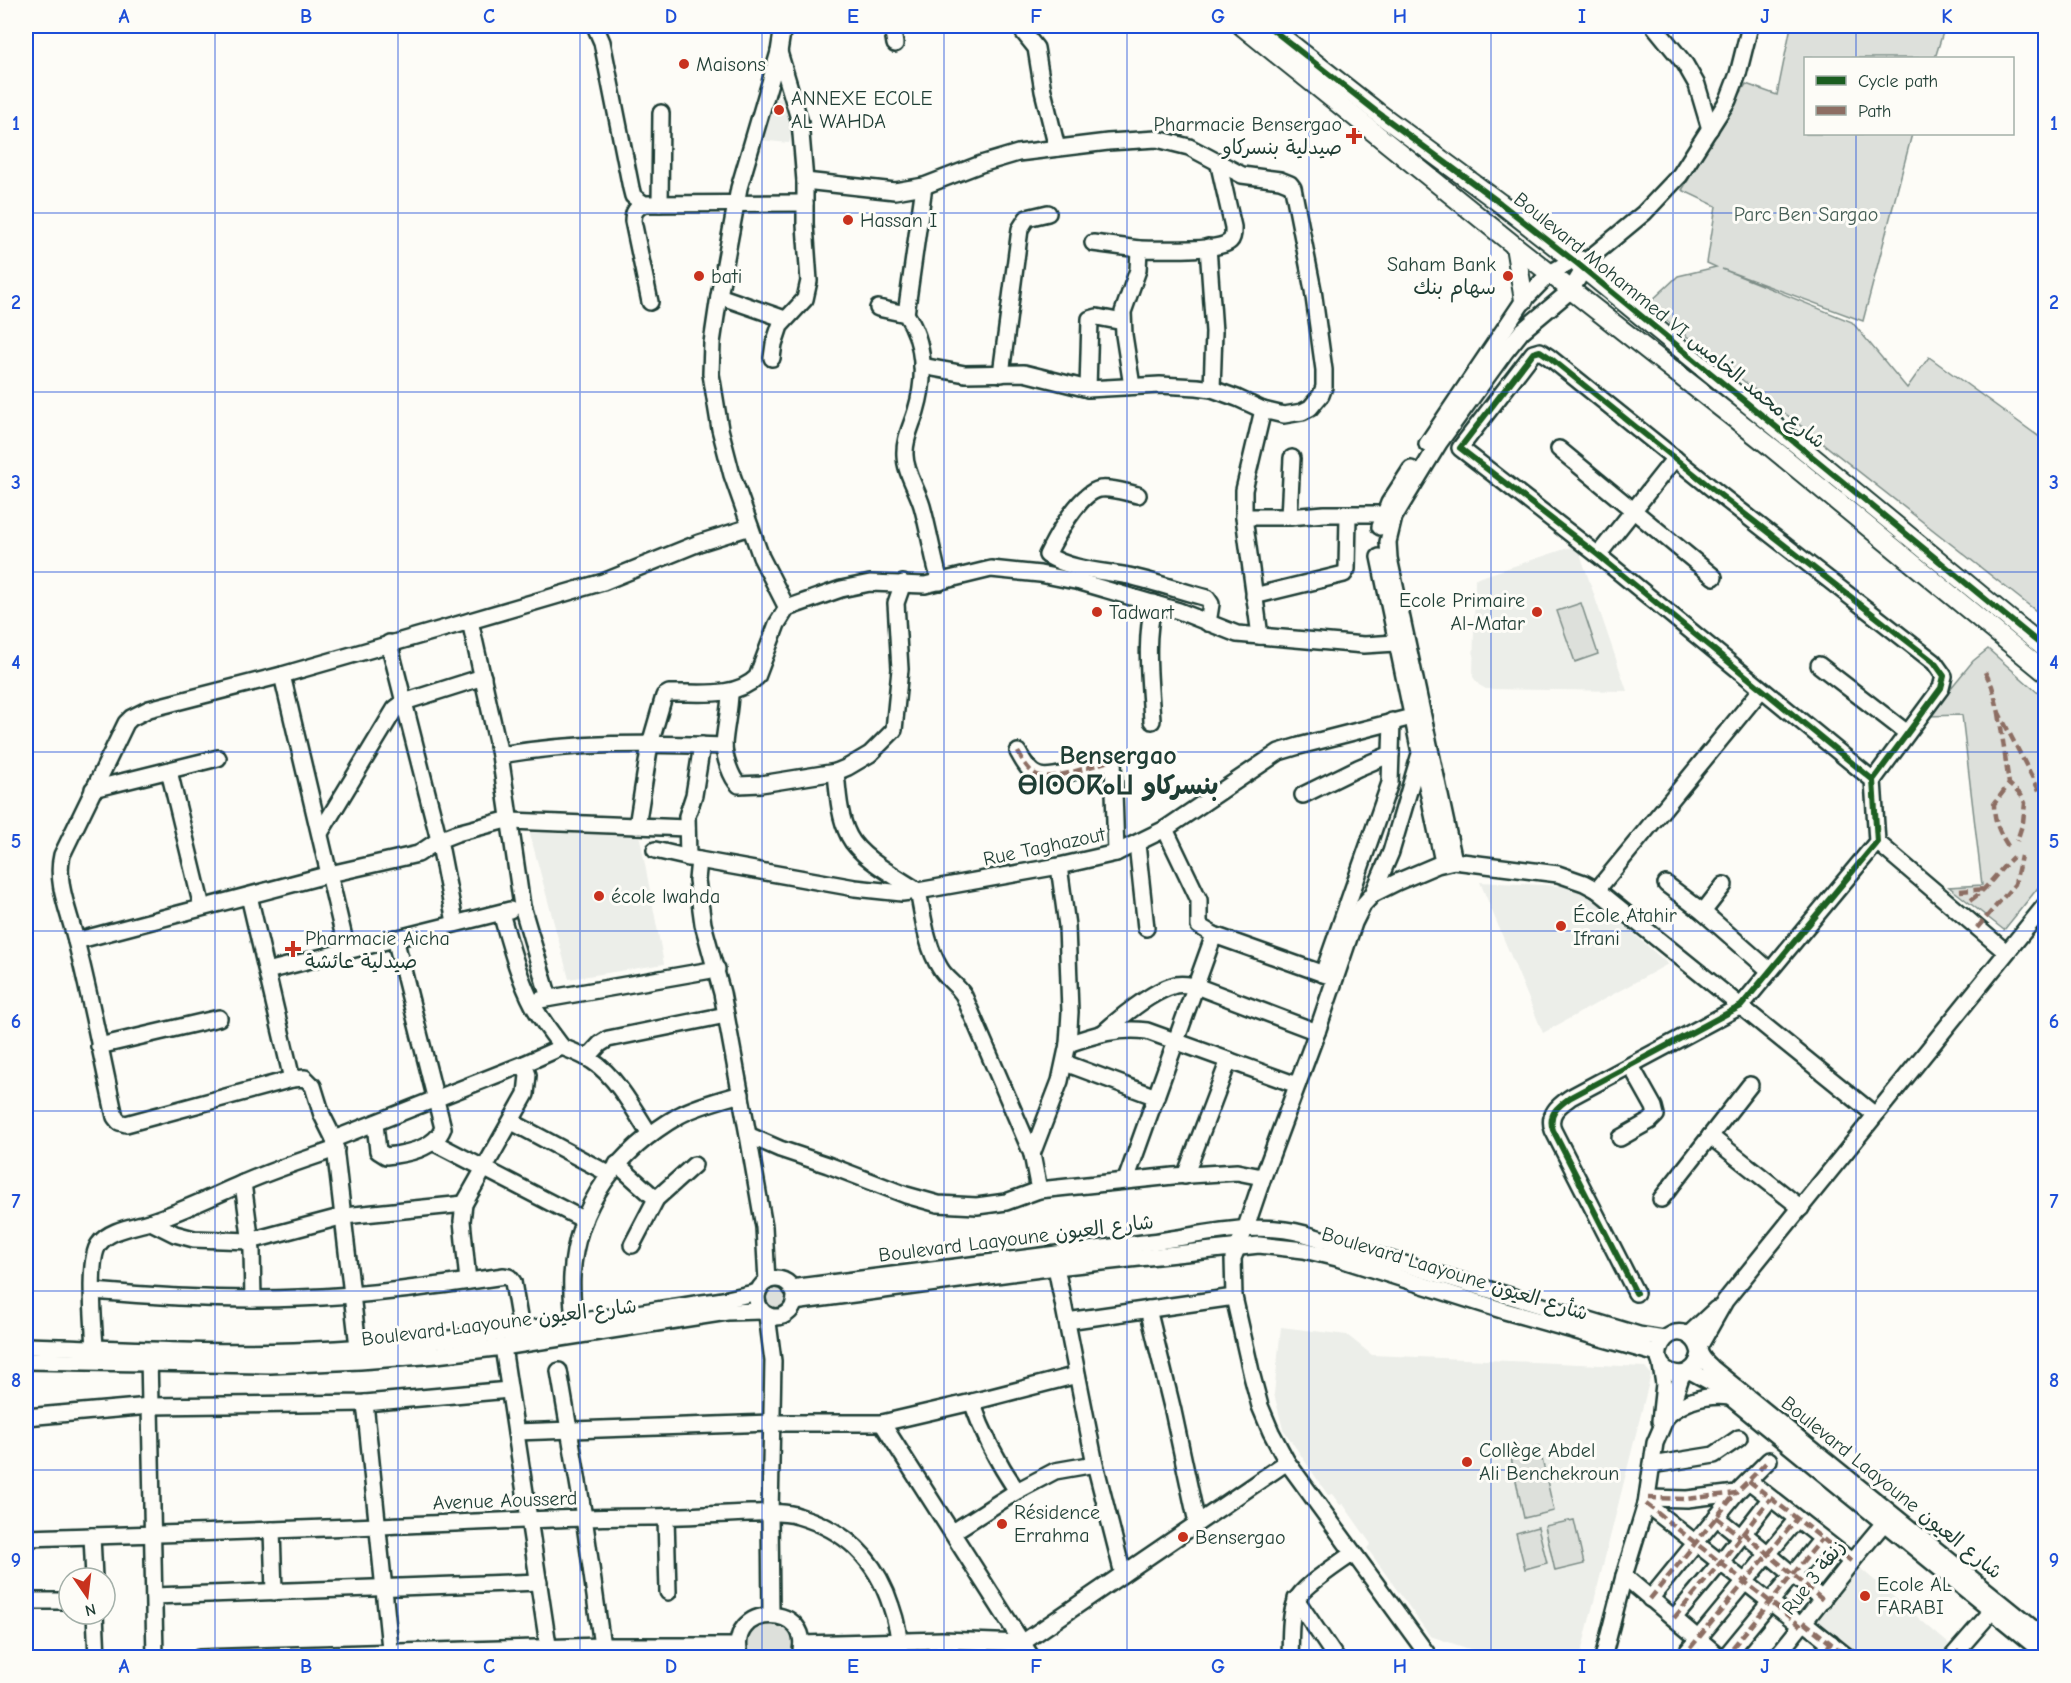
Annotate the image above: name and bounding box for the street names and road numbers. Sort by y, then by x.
street label: Boulevard Mohammed VI شارع محمد الخامس [1508,188,1830,455]
street label: Rue Taghazout [981,822,1108,871]
street label: Boulevard Laayoune شارع العيون [877,1210,1155,1269]
street label: Boulevard Laayoune شأرع العيون [1318,1222,1591,1327]
street label: Boulevard Laayoune شارع العيون [360,1294,638,1353]
street label: Boulevard Laayoune شارع العيون [1776,1391,2007,1585]
street label: Avenue Aousserd [432,1486,578,1515]
street label: Rue 3 زنقة [1777,1535,1850,1619]

